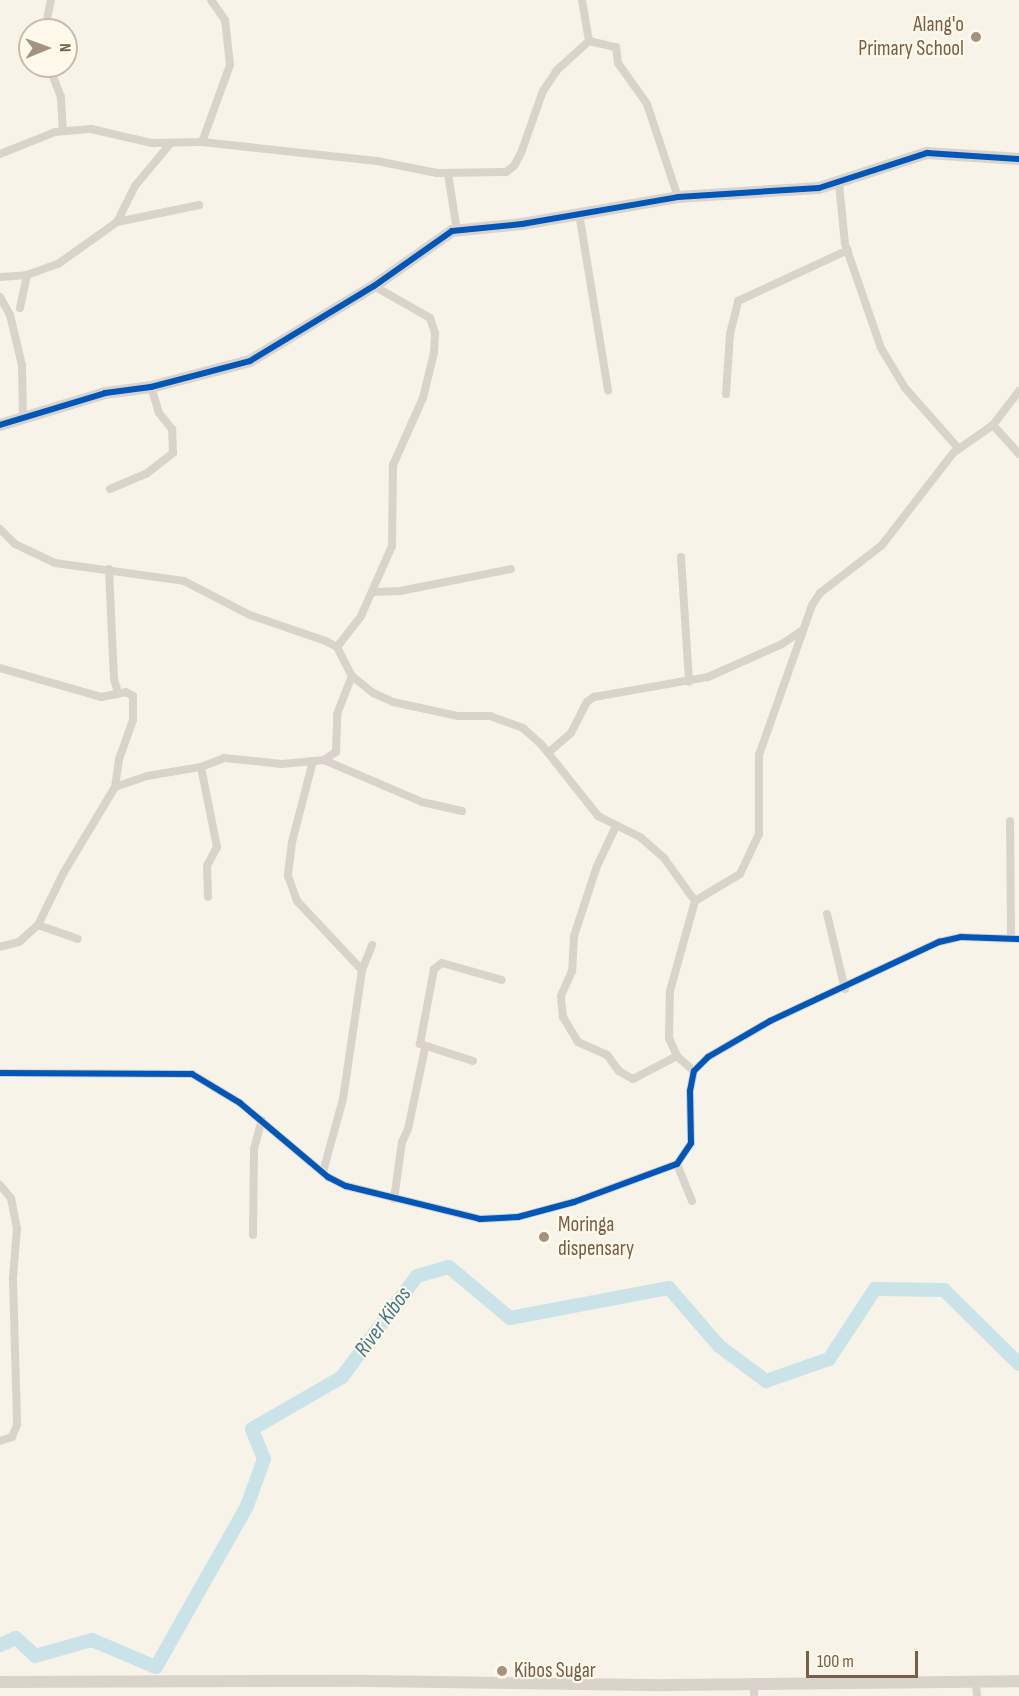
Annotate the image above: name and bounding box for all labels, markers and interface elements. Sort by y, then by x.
place label: Alang'o Primary School [858,12,964,62]
north arrow [18,18,78,78]
marker: Alang'o Primary School [969,30,983,44]
text: N [55,43,74,52]
place label: Moringa dispensary [558,1212,634,1262]
marker: Moringa dispensary [535,1228,553,1246]
water label: River Kibos [349,1282,417,1362]
scale bar [809,1639,922,1677]
text: 100 m [817,1651,854,1672]
place label: Kibos Sugar [514,1658,596,1684]
marker: Kibos Sugar [495,1664,509,1678]

